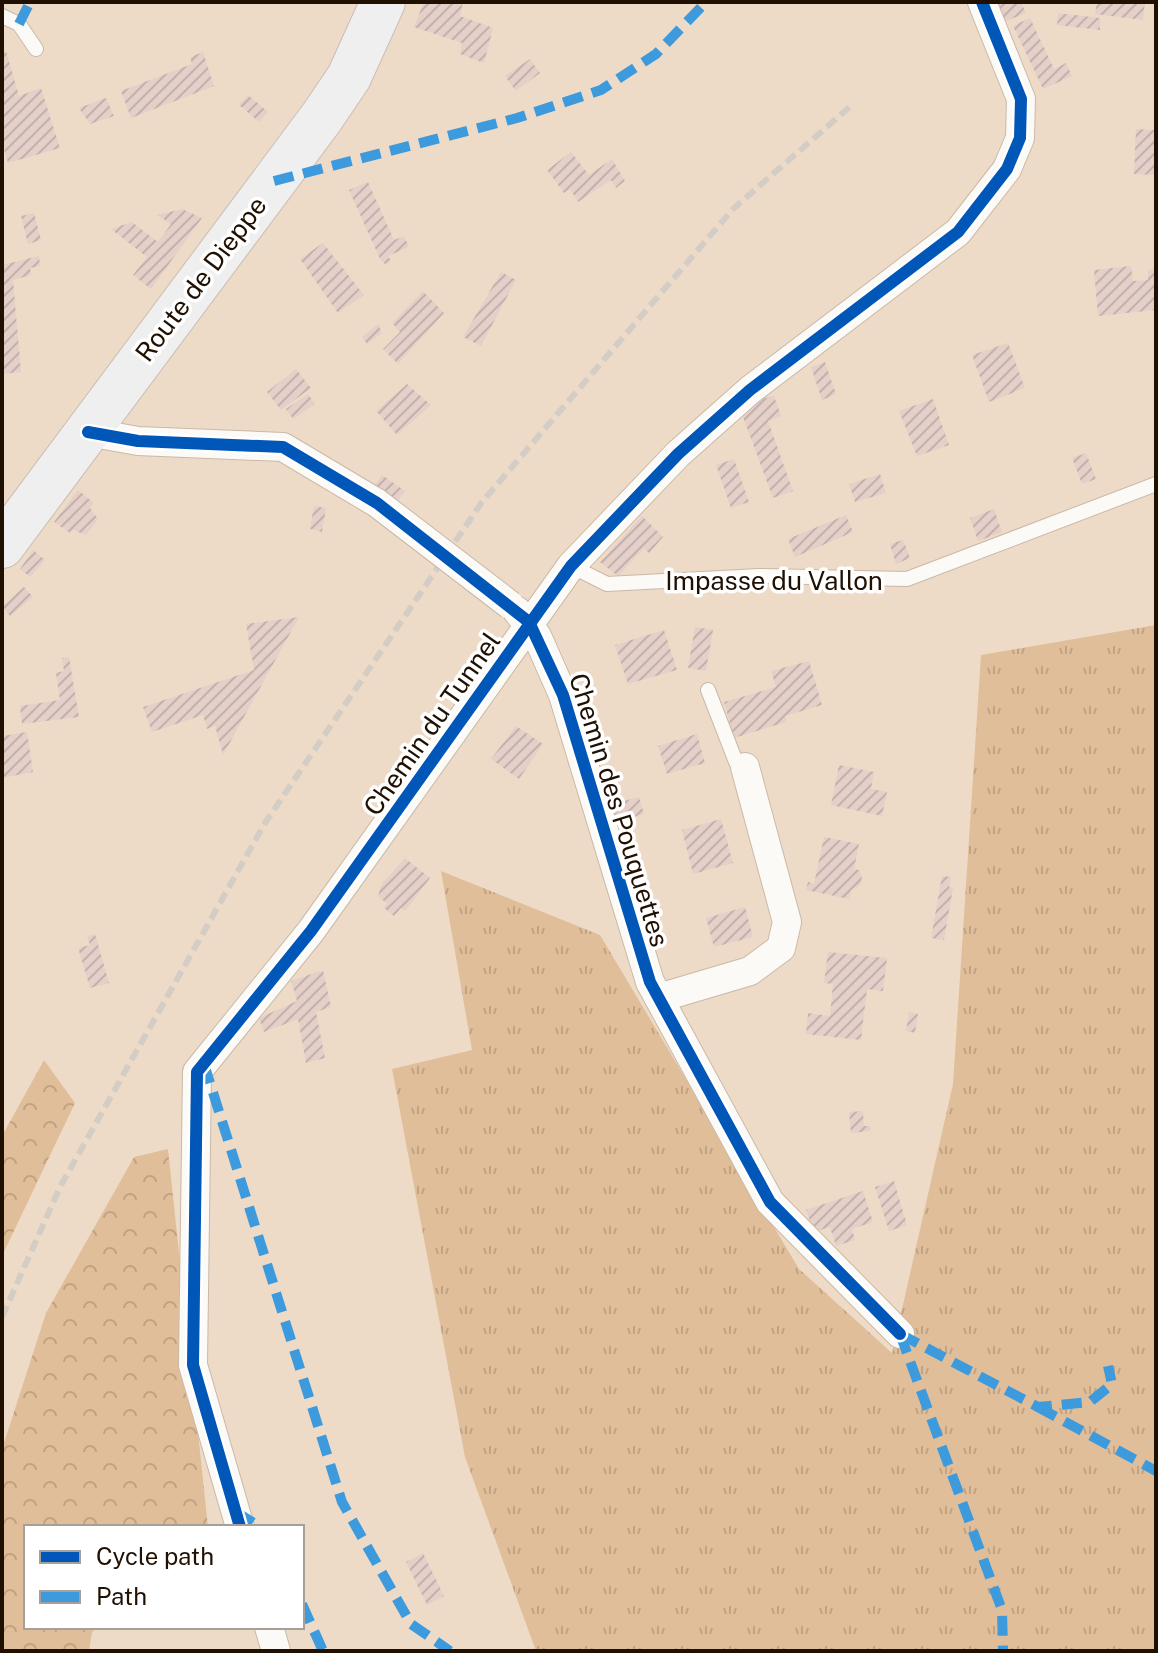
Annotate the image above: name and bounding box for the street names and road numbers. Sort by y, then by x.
street label: Route de Dieppe [128,190,273,367]
street label: Impasse du Vallon [665,565,883,596]
street label: Chemin du Tunnel [357,626,506,821]
street label: Chemin des Pouquettes [563,669,676,950]

